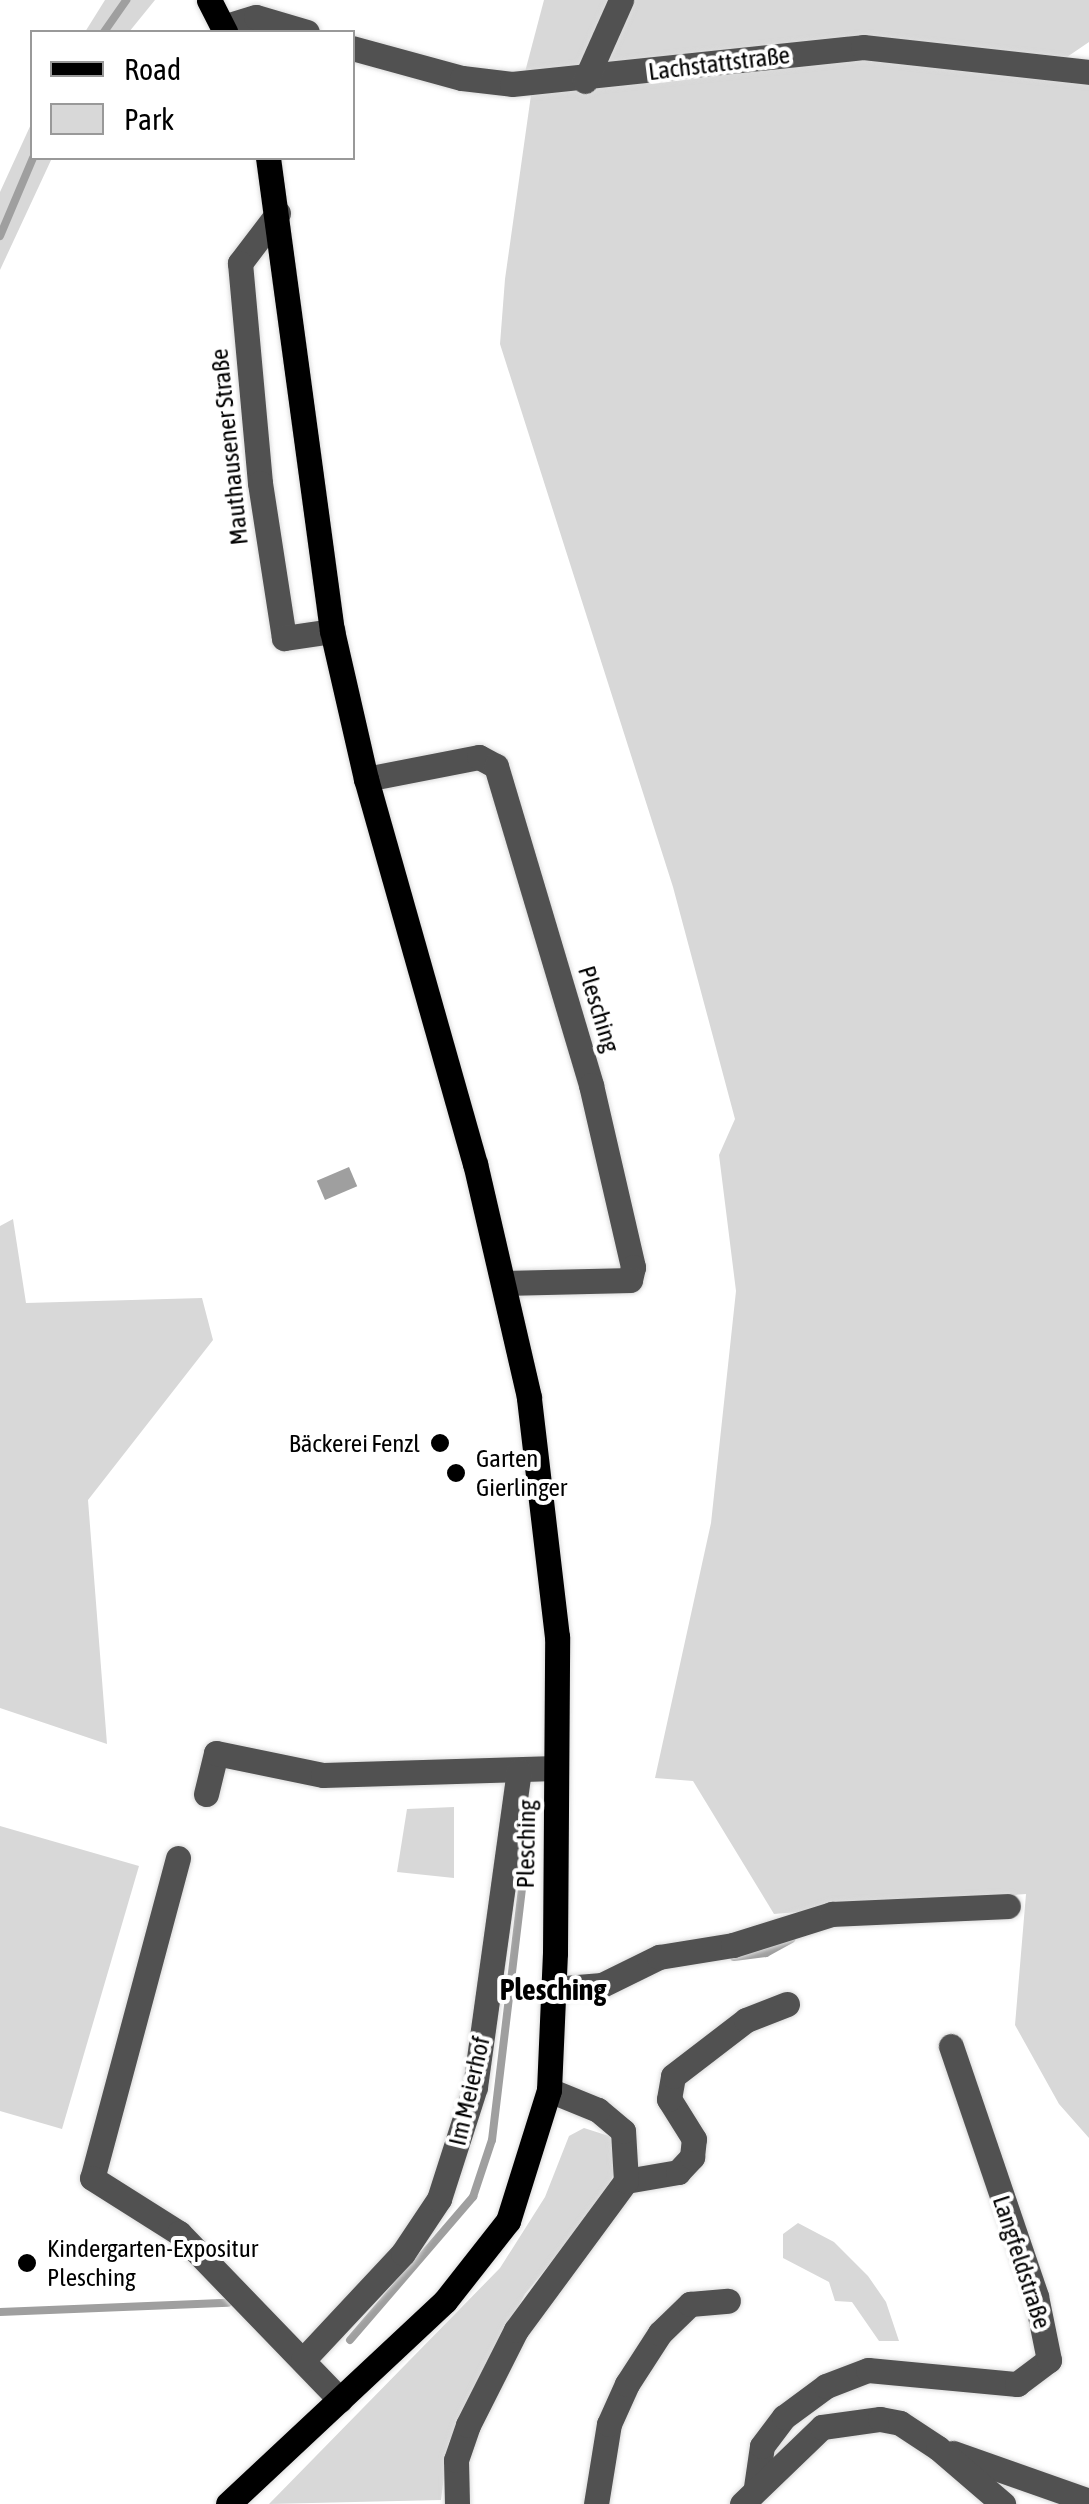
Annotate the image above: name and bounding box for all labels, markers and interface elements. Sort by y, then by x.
legend [30,30,355,160]
street label: Lachstattstraße [647,39,791,87]
text: Road [124,52,181,86]
text: Park [124,102,174,136]
street label: Mauthausener Straße [204,347,254,547]
street label: Plesching [572,962,626,1056]
place label: Bäckerei Fenzl [289,1428,420,1458]
marker: Bäckerei Fenzl [429,1432,451,1454]
place label: Garten Gierlinger [476,1444,567,1503]
marker: Garten Gierlinger [445,1462,467,1484]
street label: Plesching [510,1799,542,1889]
district label: Plesching [500,1971,606,2007]
street label: Im Meierhof [442,2033,496,2149]
street label: Langfeldstraße [986,2192,1058,2332]
place label: Kindergarten-Expositur Plesching [47,2234,258,2293]
marker: Kindergarten-Expositur Plesching [16,2252,38,2274]

